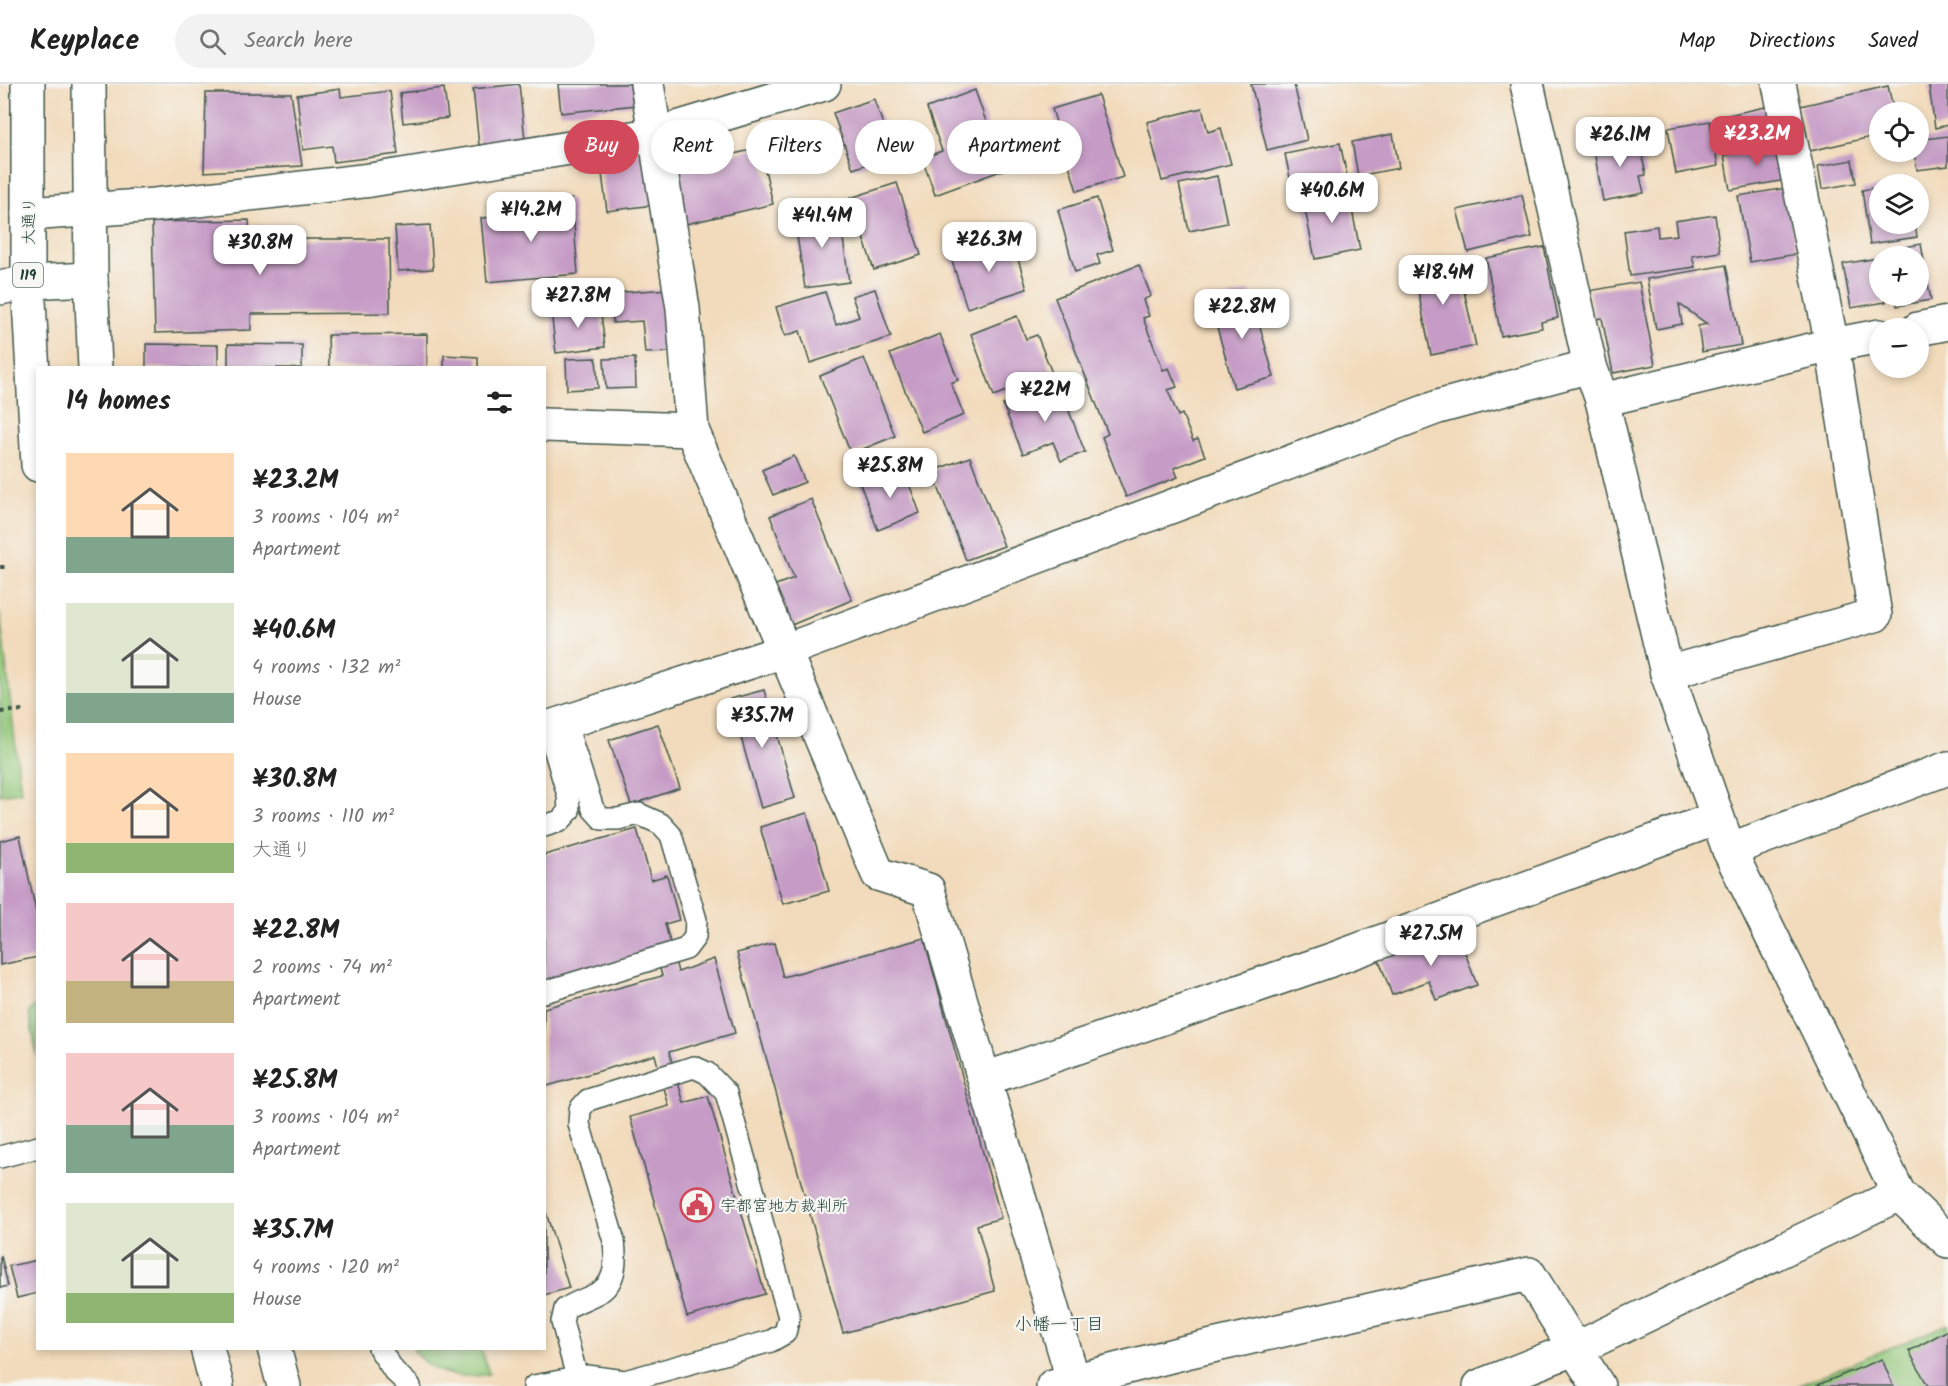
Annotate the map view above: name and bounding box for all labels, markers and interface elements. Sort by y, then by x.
search box [175,14,595,68]
text: Keyplace [30,19,139,64]
text: Search here [244,24,353,59]
icon: search [196,25,229,58]
text: Map [1679,25,1715,58]
text: Directions [1748,25,1835,58]
text: Saved [1868,25,1918,58]
map controls [1869,102,1929,378]
button: locate [1869,102,1929,162]
pin: ¥23.2M [1708,116,1806,167]
pin: ¥26.1M [1571,117,1669,168]
text: ¥23.2M [1724,119,1790,151]
chip: Buy [564,120,639,174]
chip: Rent [651,120,734,174]
chip: Filters [746,120,843,174]
chip: New [855,120,935,174]
chip: Apartment [947,120,1082,174]
text: ¥26.1M [1590,120,1650,152]
pin: ¥40.6M [1283,173,1381,224]
button: layers [1869,174,1929,234]
text: ¥40.6M [1300,176,1364,208]
pin: ¥14.2M [482,192,580,243]
text: ¥14.2M [501,195,561,227]
street label: 大通り [17,197,42,245]
pin: ¥41.4M [773,198,871,249]
text: ¥41.4M [792,201,852,233]
pin: ¥26.3M [940,222,1038,273]
pin: ¥30.8M [211,225,309,276]
text: ¥26.3M [956,225,1022,257]
text: ¥30.8M [227,228,293,260]
button: + [1869,246,1929,306]
pin: ¥18.4M [1394,255,1492,306]
text: ¥18.4M [1413,258,1473,290]
road number: 119 [13,263,43,287]
pin: ¥27.8M [529,278,627,329]
text: ¥27.8M [545,281,611,313]
pin: ¥22.8M [1193,289,1291,340]
text: ¥22.8M [1208,292,1276,324]
button: − [1869,318,1929,378]
pin: ¥22M [1009,372,1081,423]
text: ¥22M [1020,375,1070,407]
text: 14 homes [66,381,171,423]
icon: filters [483,386,516,419]
pin: ¥25.8M [841,448,939,499]
text: ¥25.8M [857,451,923,483]
text: ¥23.2M [252,460,338,502]
icon: home [114,477,186,549]
text: 3 rooms · 104 m² [252,502,399,534]
text: Apartment [252,534,341,566]
text: ¥40.6M [252,610,335,652]
icon: home [114,627,186,699]
text: 4 rooms · 132 m² [252,652,400,684]
text: House [252,684,302,716]
pin: ¥35.7M [713,698,811,749]
text: ¥35.7M [731,701,793,733]
text: ¥30.8M [252,759,337,801]
icon: home [114,777,186,849]
text: 3 rooms · 110 m² [252,801,394,833]
text: 大通り [252,835,312,867]
text: ¥22.8M [252,910,339,952]
pin: ¥27.5M [1382,916,1480,967]
text: ¥27.5M [1399,919,1463,951]
icon: home [114,927,186,999]
text: 2 rooms · 74 m² [252,952,392,984]
text: Apartment [252,984,341,1016]
text: ¥25.8M [252,1060,337,1102]
icon: home [114,1077,186,1149]
text: 3 rooms · 104 m² [252,1102,399,1134]
text: Apartment [252,1134,341,1166]
public building icon: 宇都宮地方裁判所 [679,1187,715,1223]
place label: 宇都宮地方裁判所 [720,1194,848,1219]
text: ¥35.7M [252,1210,333,1252]
icon: home [114,1227,186,1299]
text: 4 rooms · 120 m² [252,1252,399,1284]
text: House [252,1284,302,1316]
district label: 小幡一丁目 [1014,1311,1104,1340]

